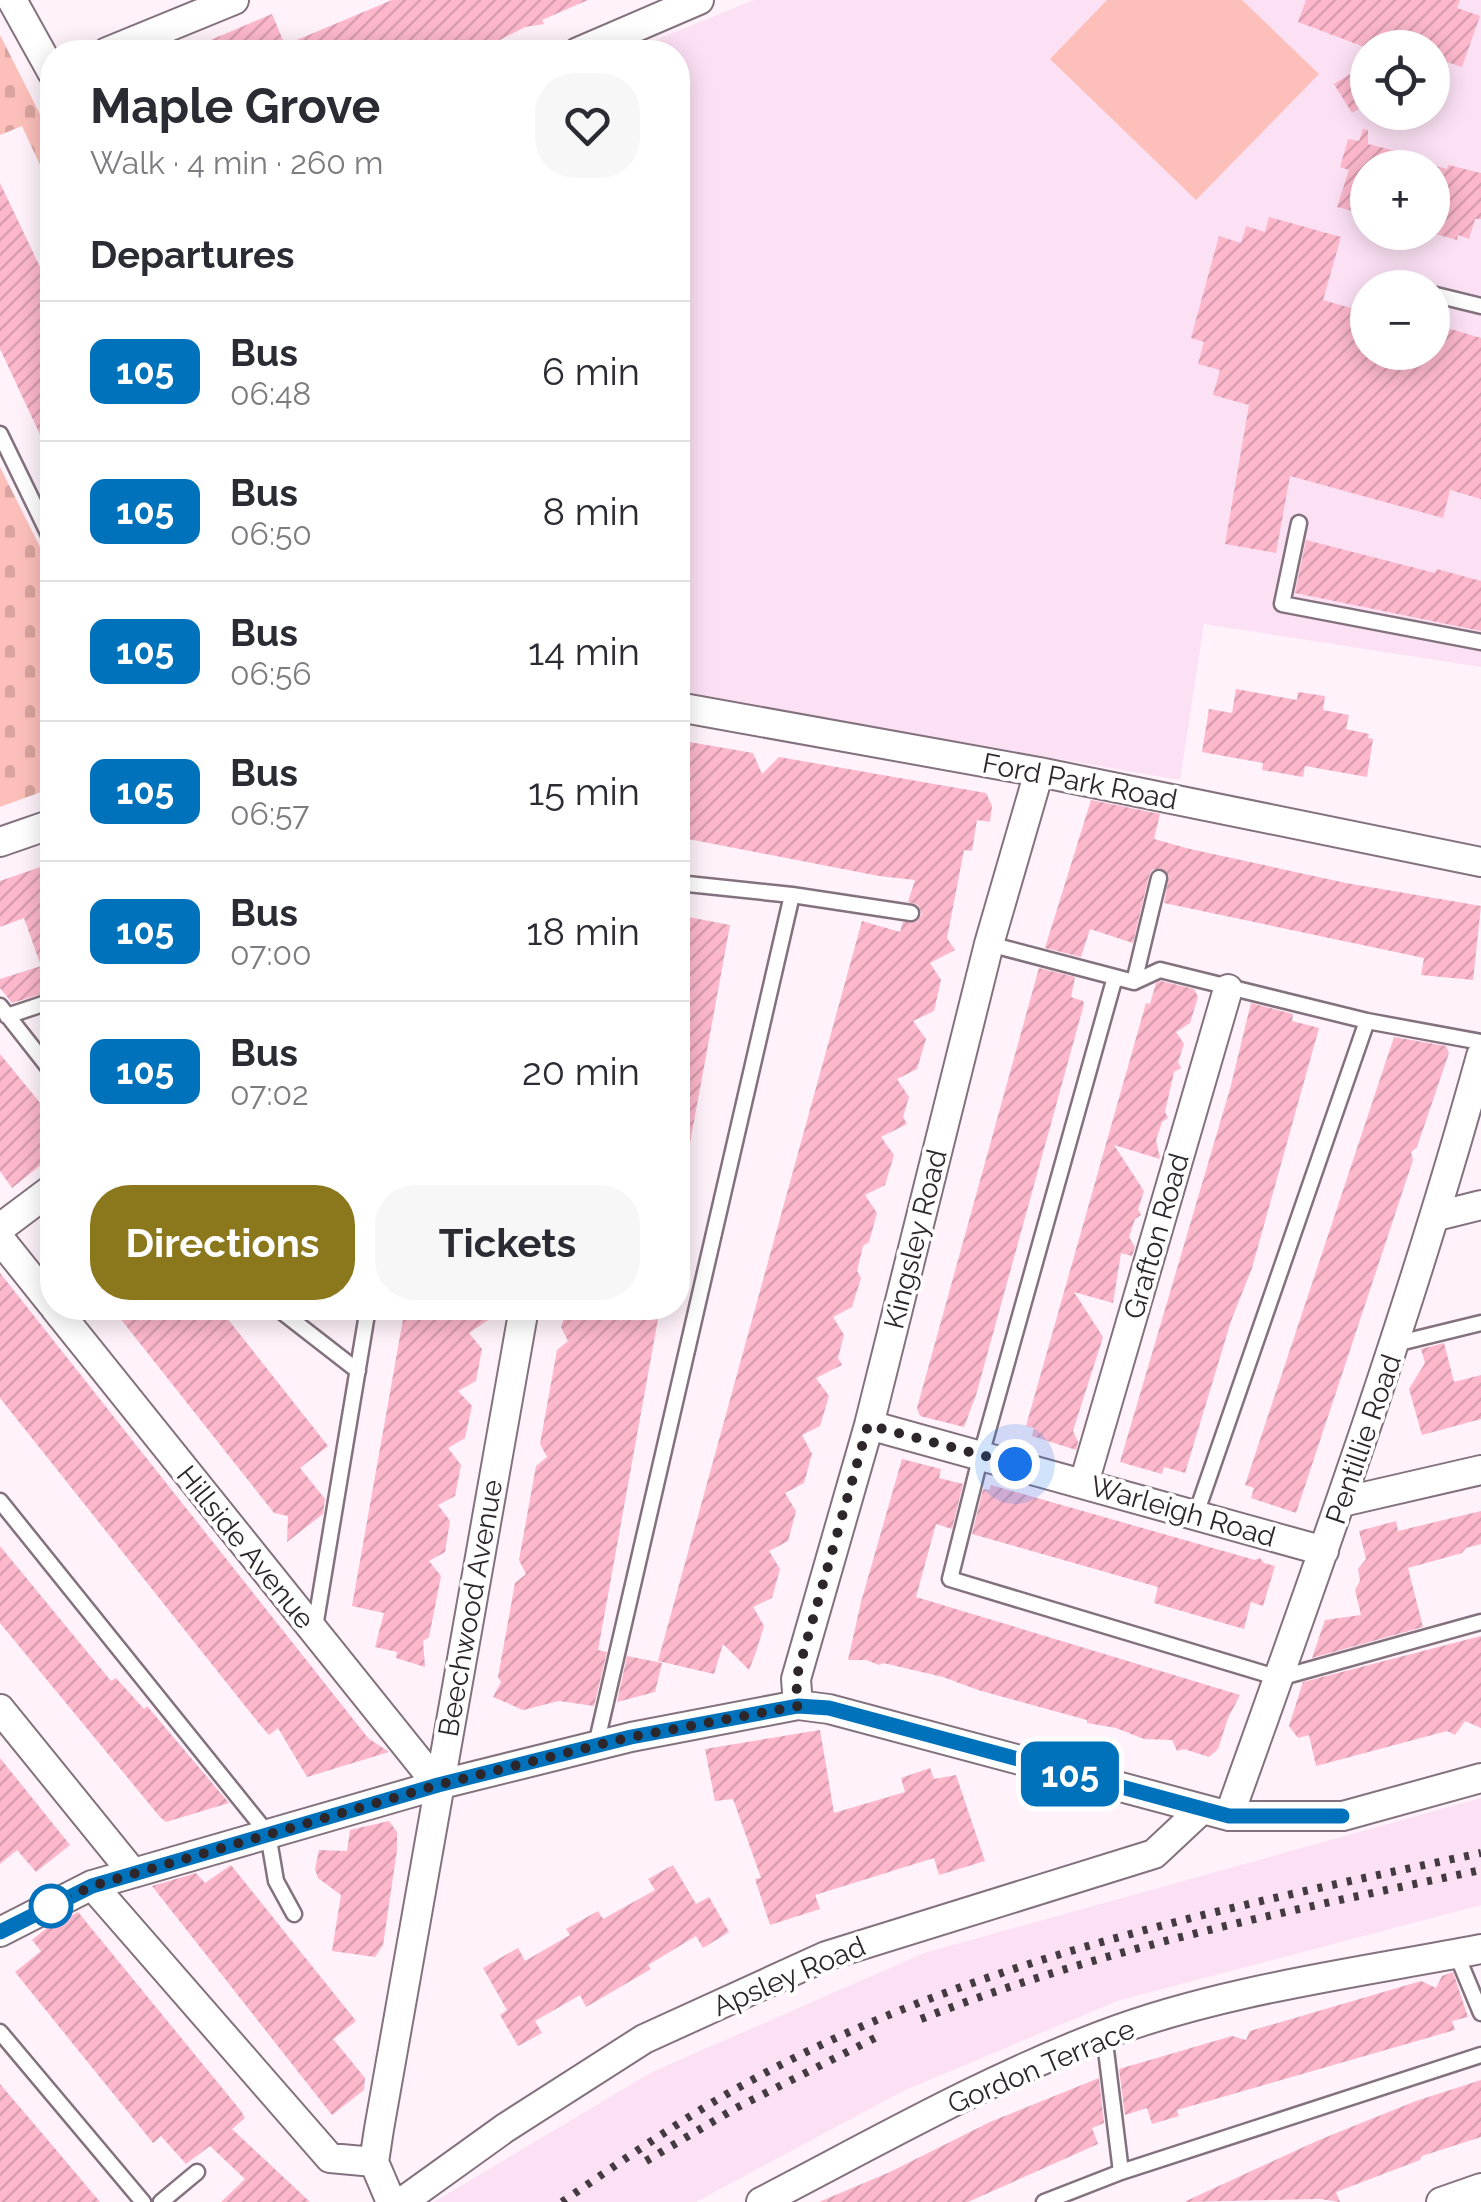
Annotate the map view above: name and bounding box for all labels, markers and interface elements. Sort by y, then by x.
map controls [1350,30,1450,370]
button: locate [1350,30,1450,130]
button: heart [535,73,640,178]
text: Maple Grove [90,78,380,134]
text: Walk · 4 min · 260 m [90,144,383,181]
button: + [1350,150,1450,250]
text: Departures [90,232,295,277]
button: − [1350,270,1450,370]
text: Bus [230,330,298,375]
text: 6 min [542,349,640,394]
text: 105 [116,351,174,392]
text: 06:48 [230,375,311,412]
text: Bus [230,470,298,515]
text: 8 min [542,489,640,534]
text: 105 [116,491,174,532]
text: 06:50 [230,515,312,552]
text: Bus [230,610,298,655]
text: 14 min [528,629,640,674]
text: 105 [116,631,174,672]
text: 06:56 [230,655,312,692]
street label: Ford Park Road [980,746,1180,817]
text: Bus [230,750,298,795]
text: 15 min [528,769,640,814]
text: 105 [116,771,174,812]
text: 06:57 [230,795,309,832]
text: Bus [230,890,298,935]
text: 18 min [526,909,640,954]
text: 105 [116,911,174,952]
text: 07:00 [230,935,312,972]
text: Bus [230,1030,298,1075]
text: 20 min [522,1049,640,1094]
text: 105 [116,1051,174,1092]
text: 07:02 [230,1075,309,1112]
street label: Kingsley Road [877,1146,954,1332]
street label: Grafton Road [1117,1150,1196,1323]
button: Directions [90,1185,355,1300]
button: Tickets [375,1185,640,1300]
street label: Pentillie Road [1319,1350,1408,1528]
your location [990,1439,1040,1489]
street label: Hillside Avenue [170,1459,321,1635]
street label: Warleigh Road [1087,1469,1279,1554]
street label: Beechwood Avenue [432,1477,509,1739]
line badge: 105 [1012,1742,1128,1806]
text: 105 [1041,1754,1099,1795]
unlabelled marker [30,1885,72,1927]
street label: Apsley Road [708,1930,870,2023]
street label: Gordon Terrace [943,2012,1140,2121]

